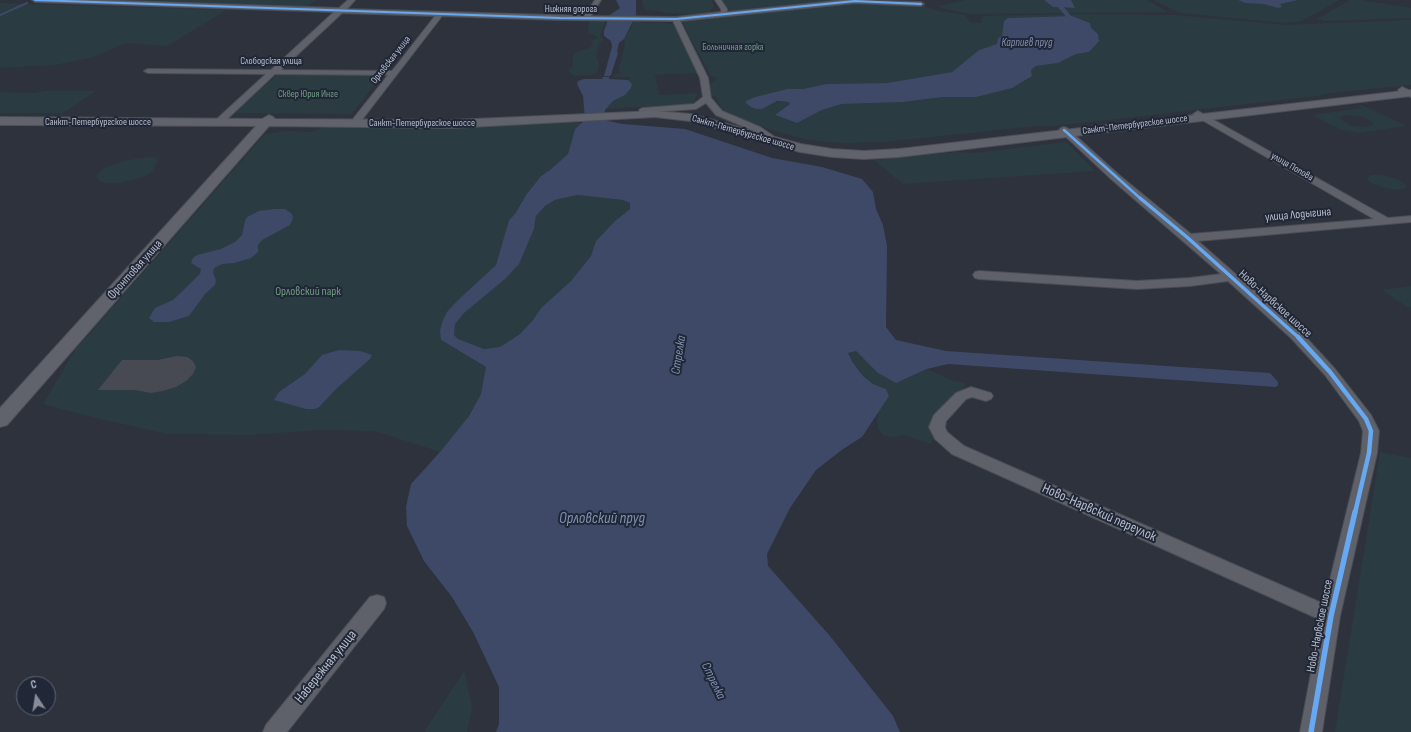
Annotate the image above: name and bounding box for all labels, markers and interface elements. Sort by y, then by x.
street label: Нижняя дорога [545,3,597,15]
street label: Орловская улица [369,34,413,86]
water label: Карпиев пруд [1002,36,1052,50]
park label: Больничная горка [702,41,764,53]
street label: Слободская улица [240,55,302,67]
park label: Сквер Юрия Инге [278,88,338,100]
street label: Санкт-Петербургское шоссе [690,113,796,153]
street label: Санкт-Петербургское шоссе [1082,113,1188,137]
street label: Санкт-Петербургское шоссе [45,116,151,128]
street label: Санкт-Петербургское шоссе [369,117,475,129]
street label: улица Попова [1269,150,1315,184]
street label: улица Лодыгина [1264,205,1332,225]
street label: Фронтовая улица [105,237,165,303]
street label: Ново-Нарвское шоссе [1235,267,1315,341]
park label: Орловский парк [275,285,341,299]
water label: Стрелка [668,334,690,376]
street label: Ново-Нарвский переулок [1039,480,1159,546]
water label: Орловский пруд [559,509,645,529]
street label: Ново-Нарвское шоссе [1304,579,1336,673]
street label: Набережная улица [291,627,361,707]
water label: Стрелка [697,660,729,702]
north arrow [16,676,56,716]
text: С [29,678,38,692]

